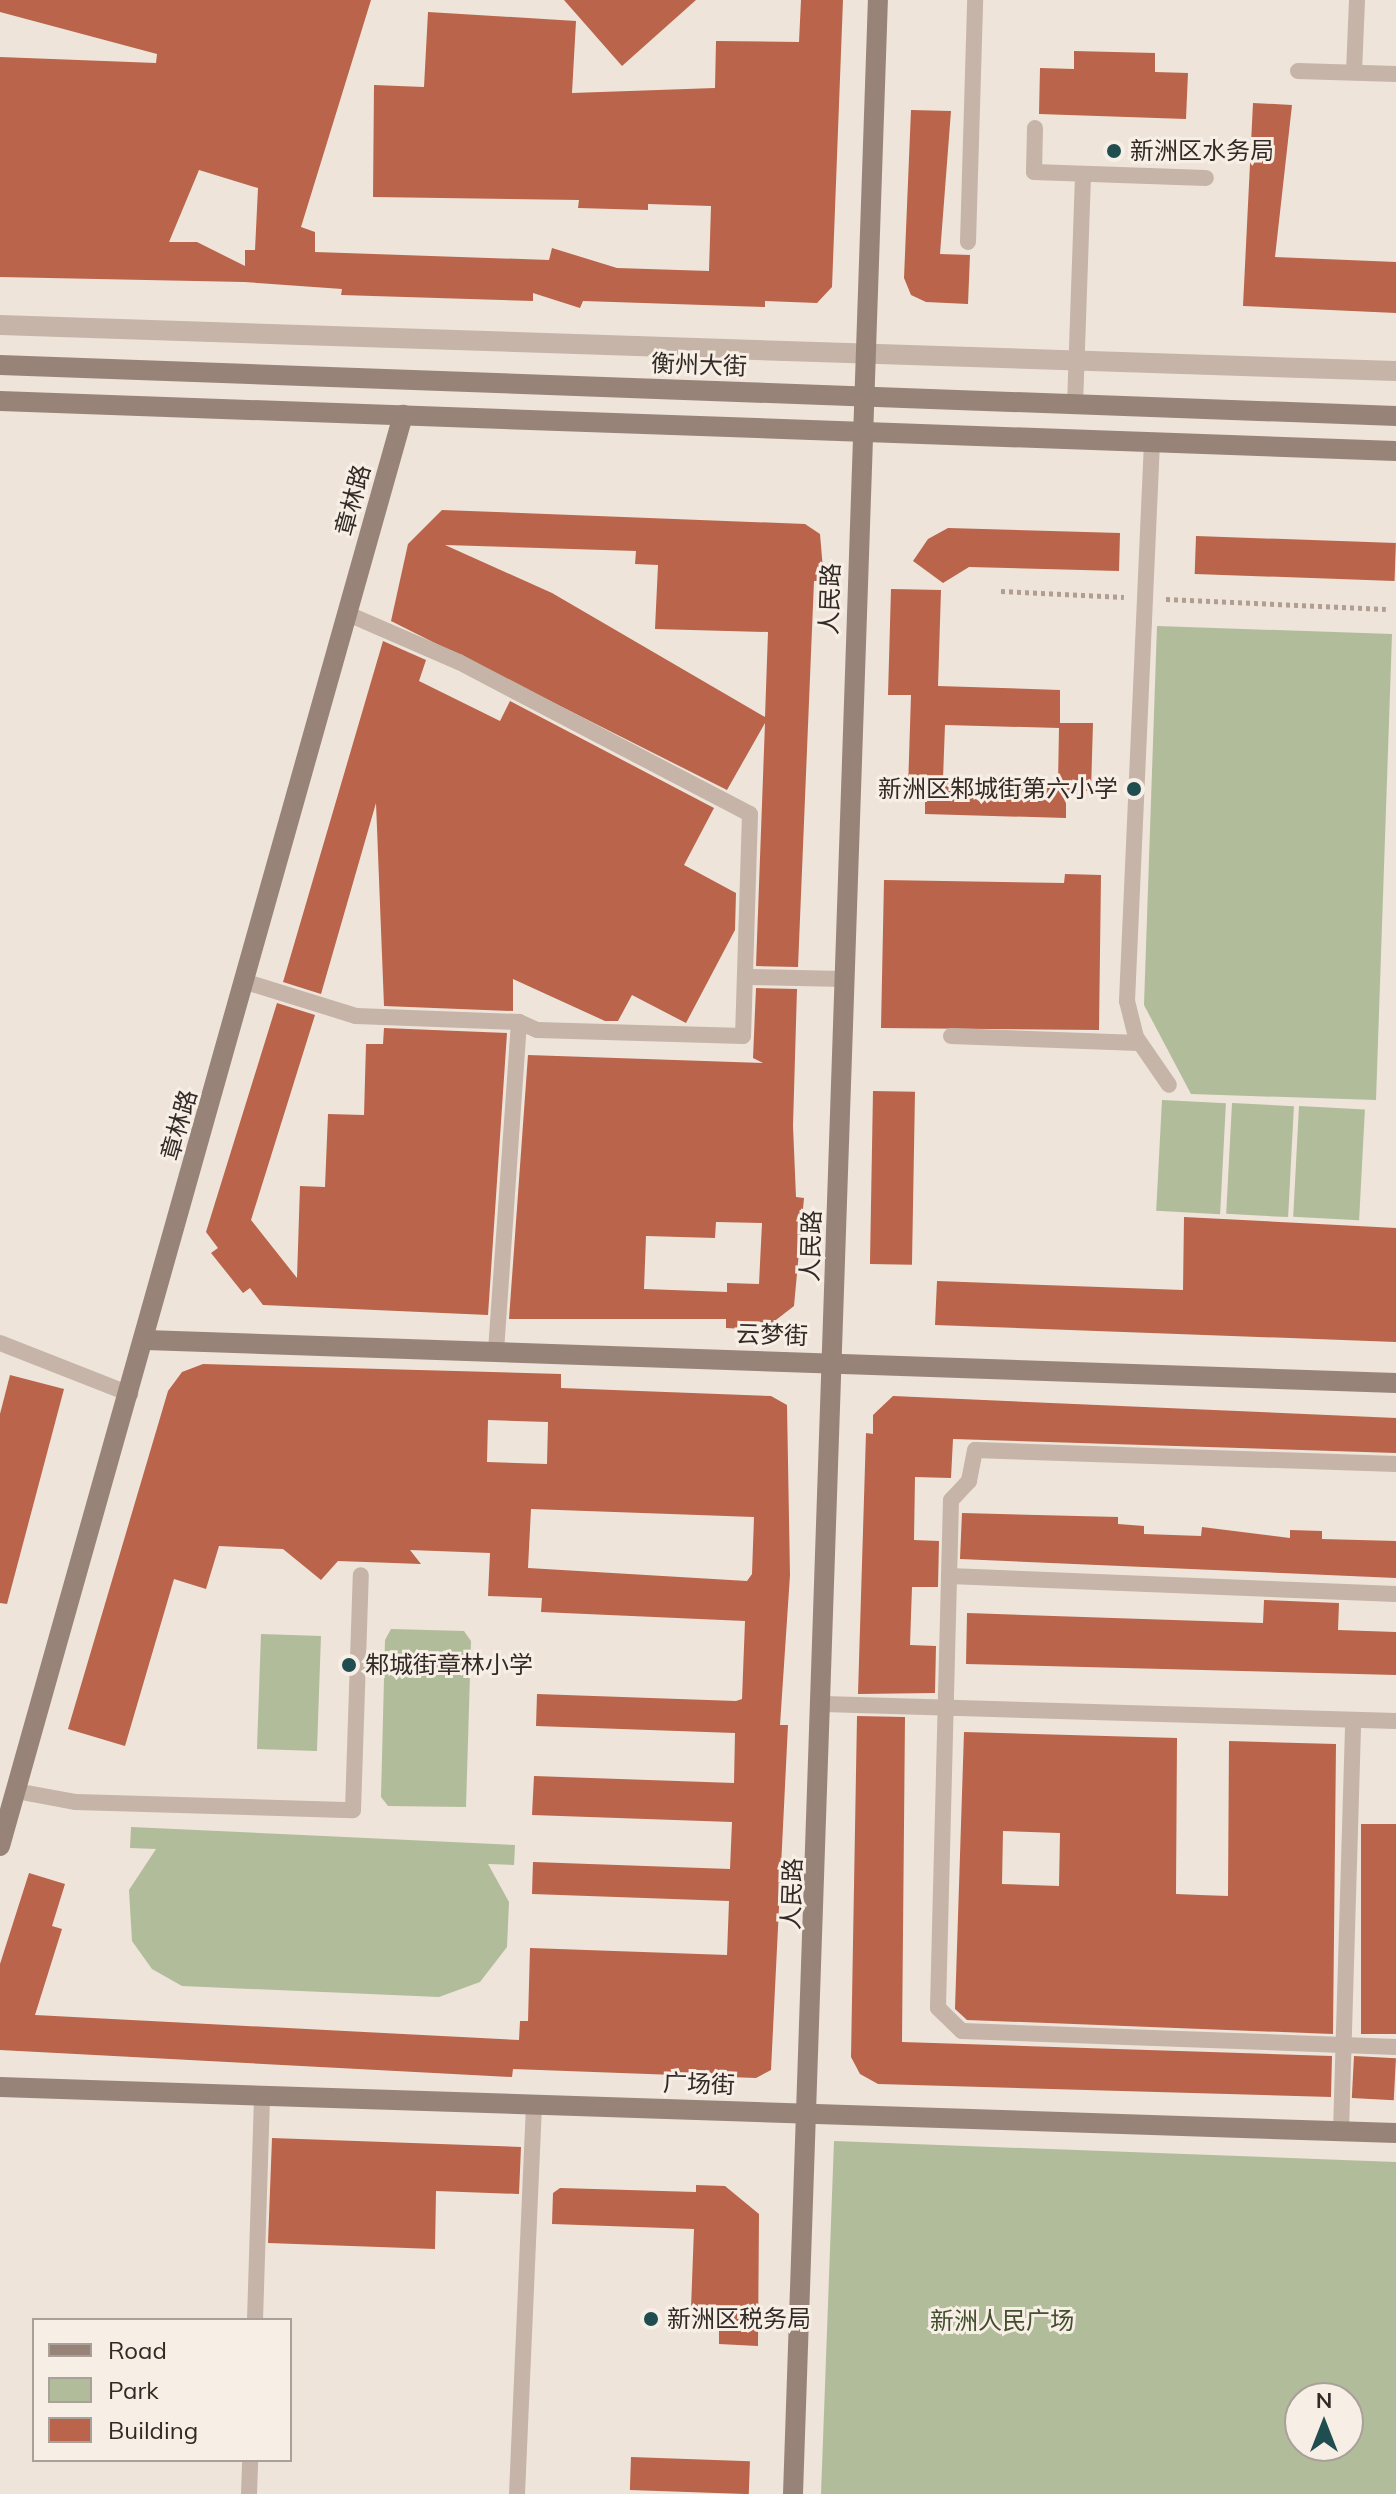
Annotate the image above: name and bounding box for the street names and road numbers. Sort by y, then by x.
street label: 衡州大街 [651,349,747,381]
street label: 章林路 [330,461,376,539]
street label: 人民路 [814,563,846,635]
street label: 章林路 [155,1086,203,1164]
street label: 人民路 [795,1210,827,1282]
street label: 云梦街 [736,1319,808,1351]
street label: 人民路 [776,1858,808,1930]
street label: 广场街 [663,2068,735,2100]

